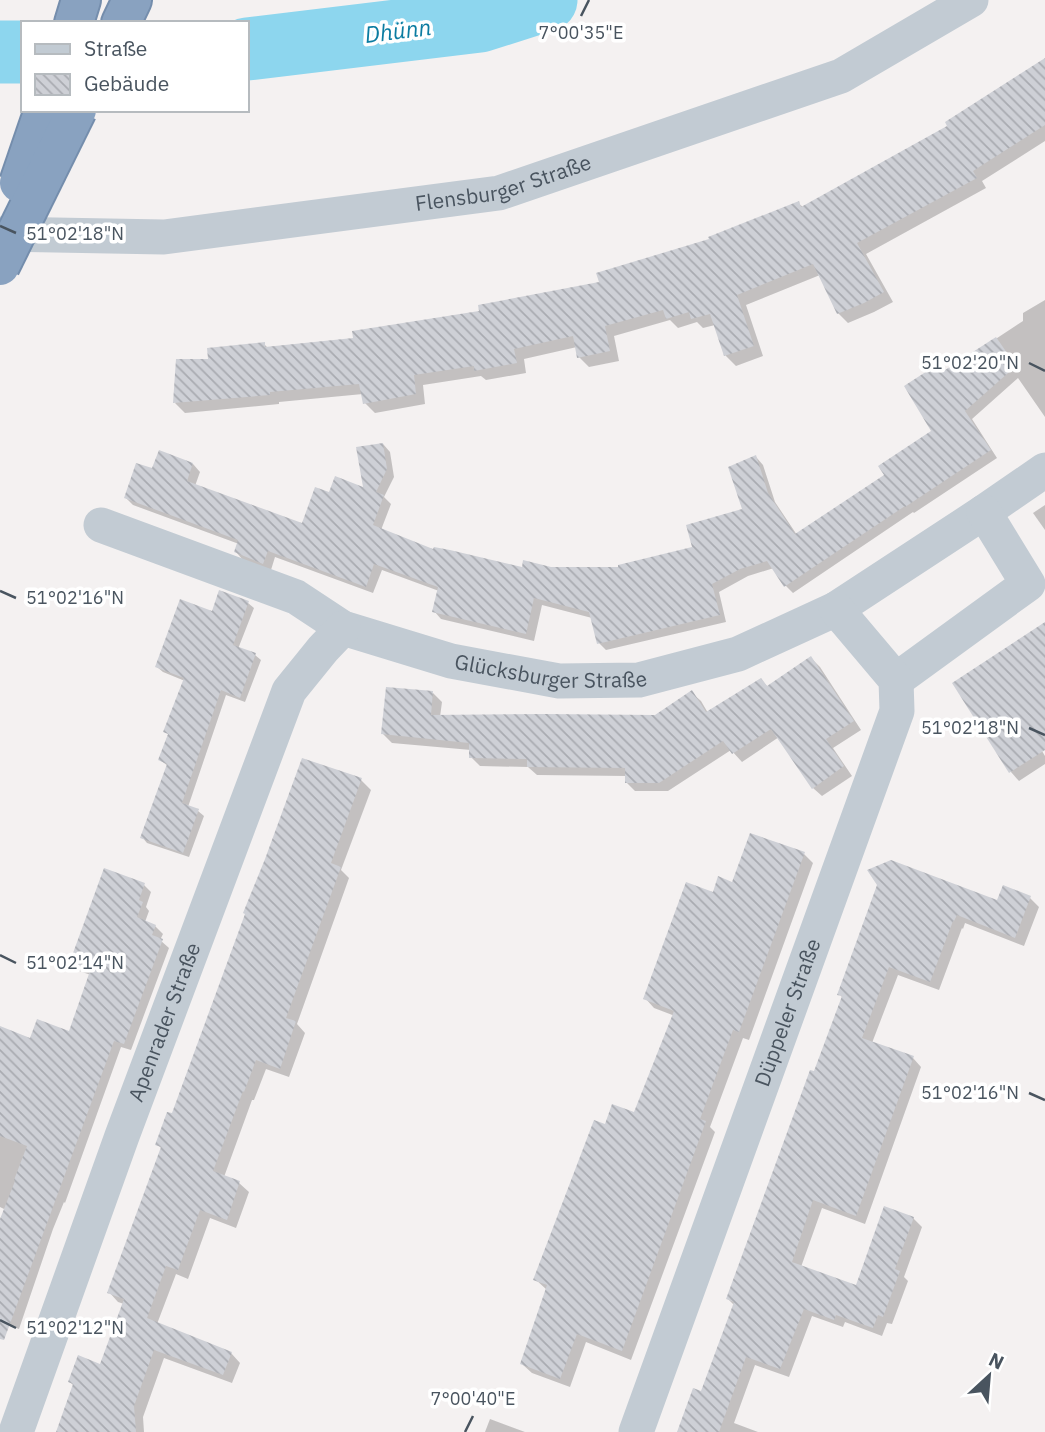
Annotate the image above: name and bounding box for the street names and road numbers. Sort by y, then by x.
street label: Flensburger Straße [413,148,595,217]
street label: Glücksburger Straße [453,647,650,694]
street label: Düppeler Straße [747,935,826,1090]
street label: Apenrader Straße [121,938,206,1105]

